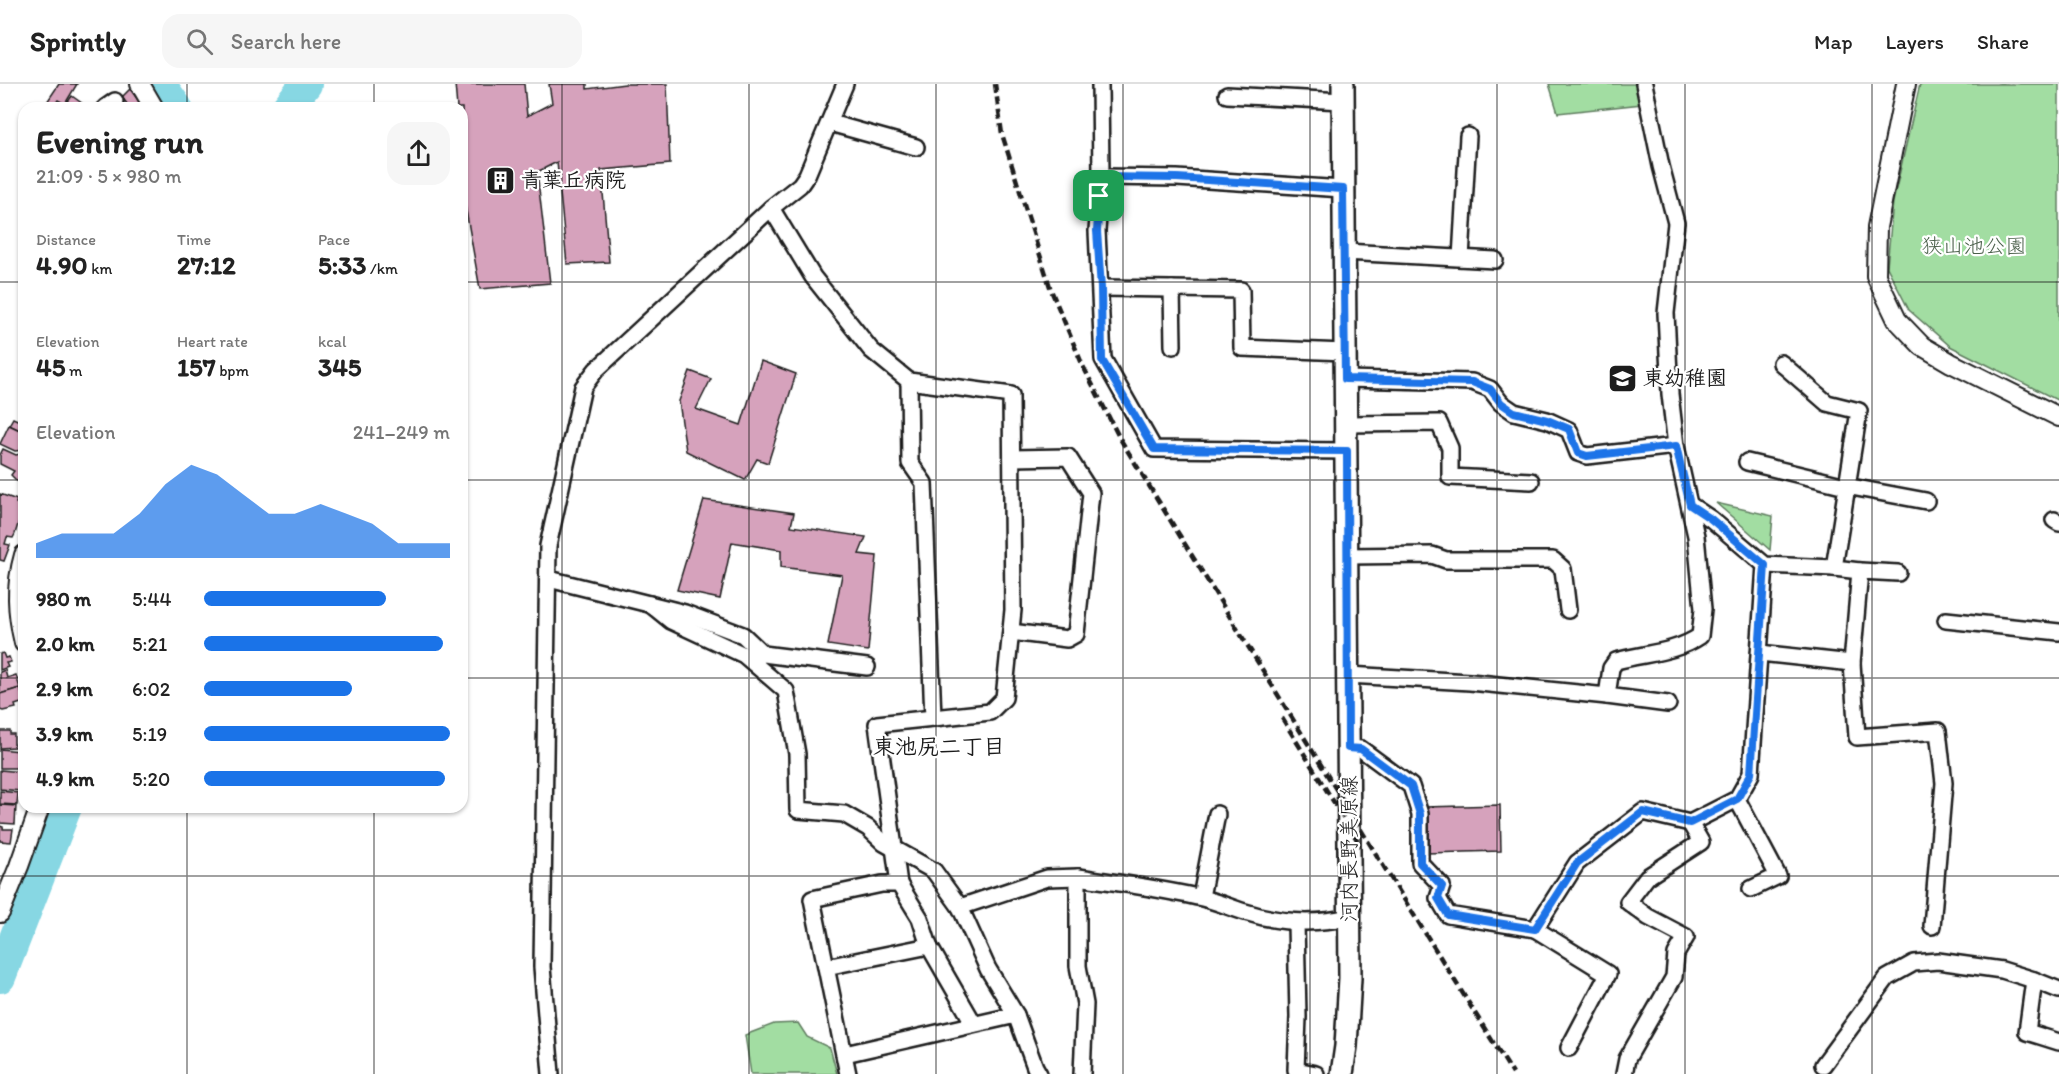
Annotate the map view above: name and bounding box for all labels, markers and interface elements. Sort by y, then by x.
search box [162,14,582,68]
text: Sprintly [30,24,126,58]
icon: search [183,25,216,58]
text: Search here [231,28,341,55]
text: Map [1814,29,1853,54]
text: Layers [1886,29,1944,54]
text: Share [1977,29,2029,54]
text: Evening run [36,122,203,161]
button: share [387,122,450,185]
text: 21:09 · 5 × 980 m [36,164,182,188]
building icon: 青葉丘病院 [484,164,516,196]
place label: 青葉丘病院 [521,167,626,192]
pin [1073,170,1124,221]
icon: arrive [1082,179,1115,212]
text: Distance [36,230,96,249]
text: Time [177,230,211,249]
text: Pace [318,230,350,249]
park label: 狭山池公園 [1922,233,2027,258]
text: 4.90 [36,249,88,281]
text: 27:12 [177,249,236,281]
text: 5:33 [318,249,366,281]
text: km [88,259,112,278]
text: /km [366,259,398,278]
text: Elevation [36,332,100,351]
text: Heart rate [177,332,248,351]
text: kcal [318,332,346,351]
text: 45 [36,351,65,383]
text: 157 [177,351,216,383]
text: 345 [318,351,361,383]
text: m [65,361,82,380]
text: bpm [216,361,249,380]
school or university icon: 東幼稚園 [1606,362,1638,394]
place label: 東幼稚園 [1643,365,1727,390]
text: Elevation [36,420,115,444]
text: 241–249 m [353,420,450,444]
text: 980 m [36,587,91,611]
text: 5:44 [132,587,171,611]
text: 2.0 km [36,632,95,656]
text: 5:21 [132,632,167,656]
text: 2.9 km [36,677,93,701]
text: 6:02 [132,677,170,701]
text: 3.9 km [36,722,93,746]
text: 5:19 [132,722,167,746]
district label: 東池尻二丁目 [873,733,1005,760]
text: 4.9 km [36,767,94,791]
text: 5:20 [132,767,170,791]
street label: 河内長野美原線 [1336,776,1361,923]

